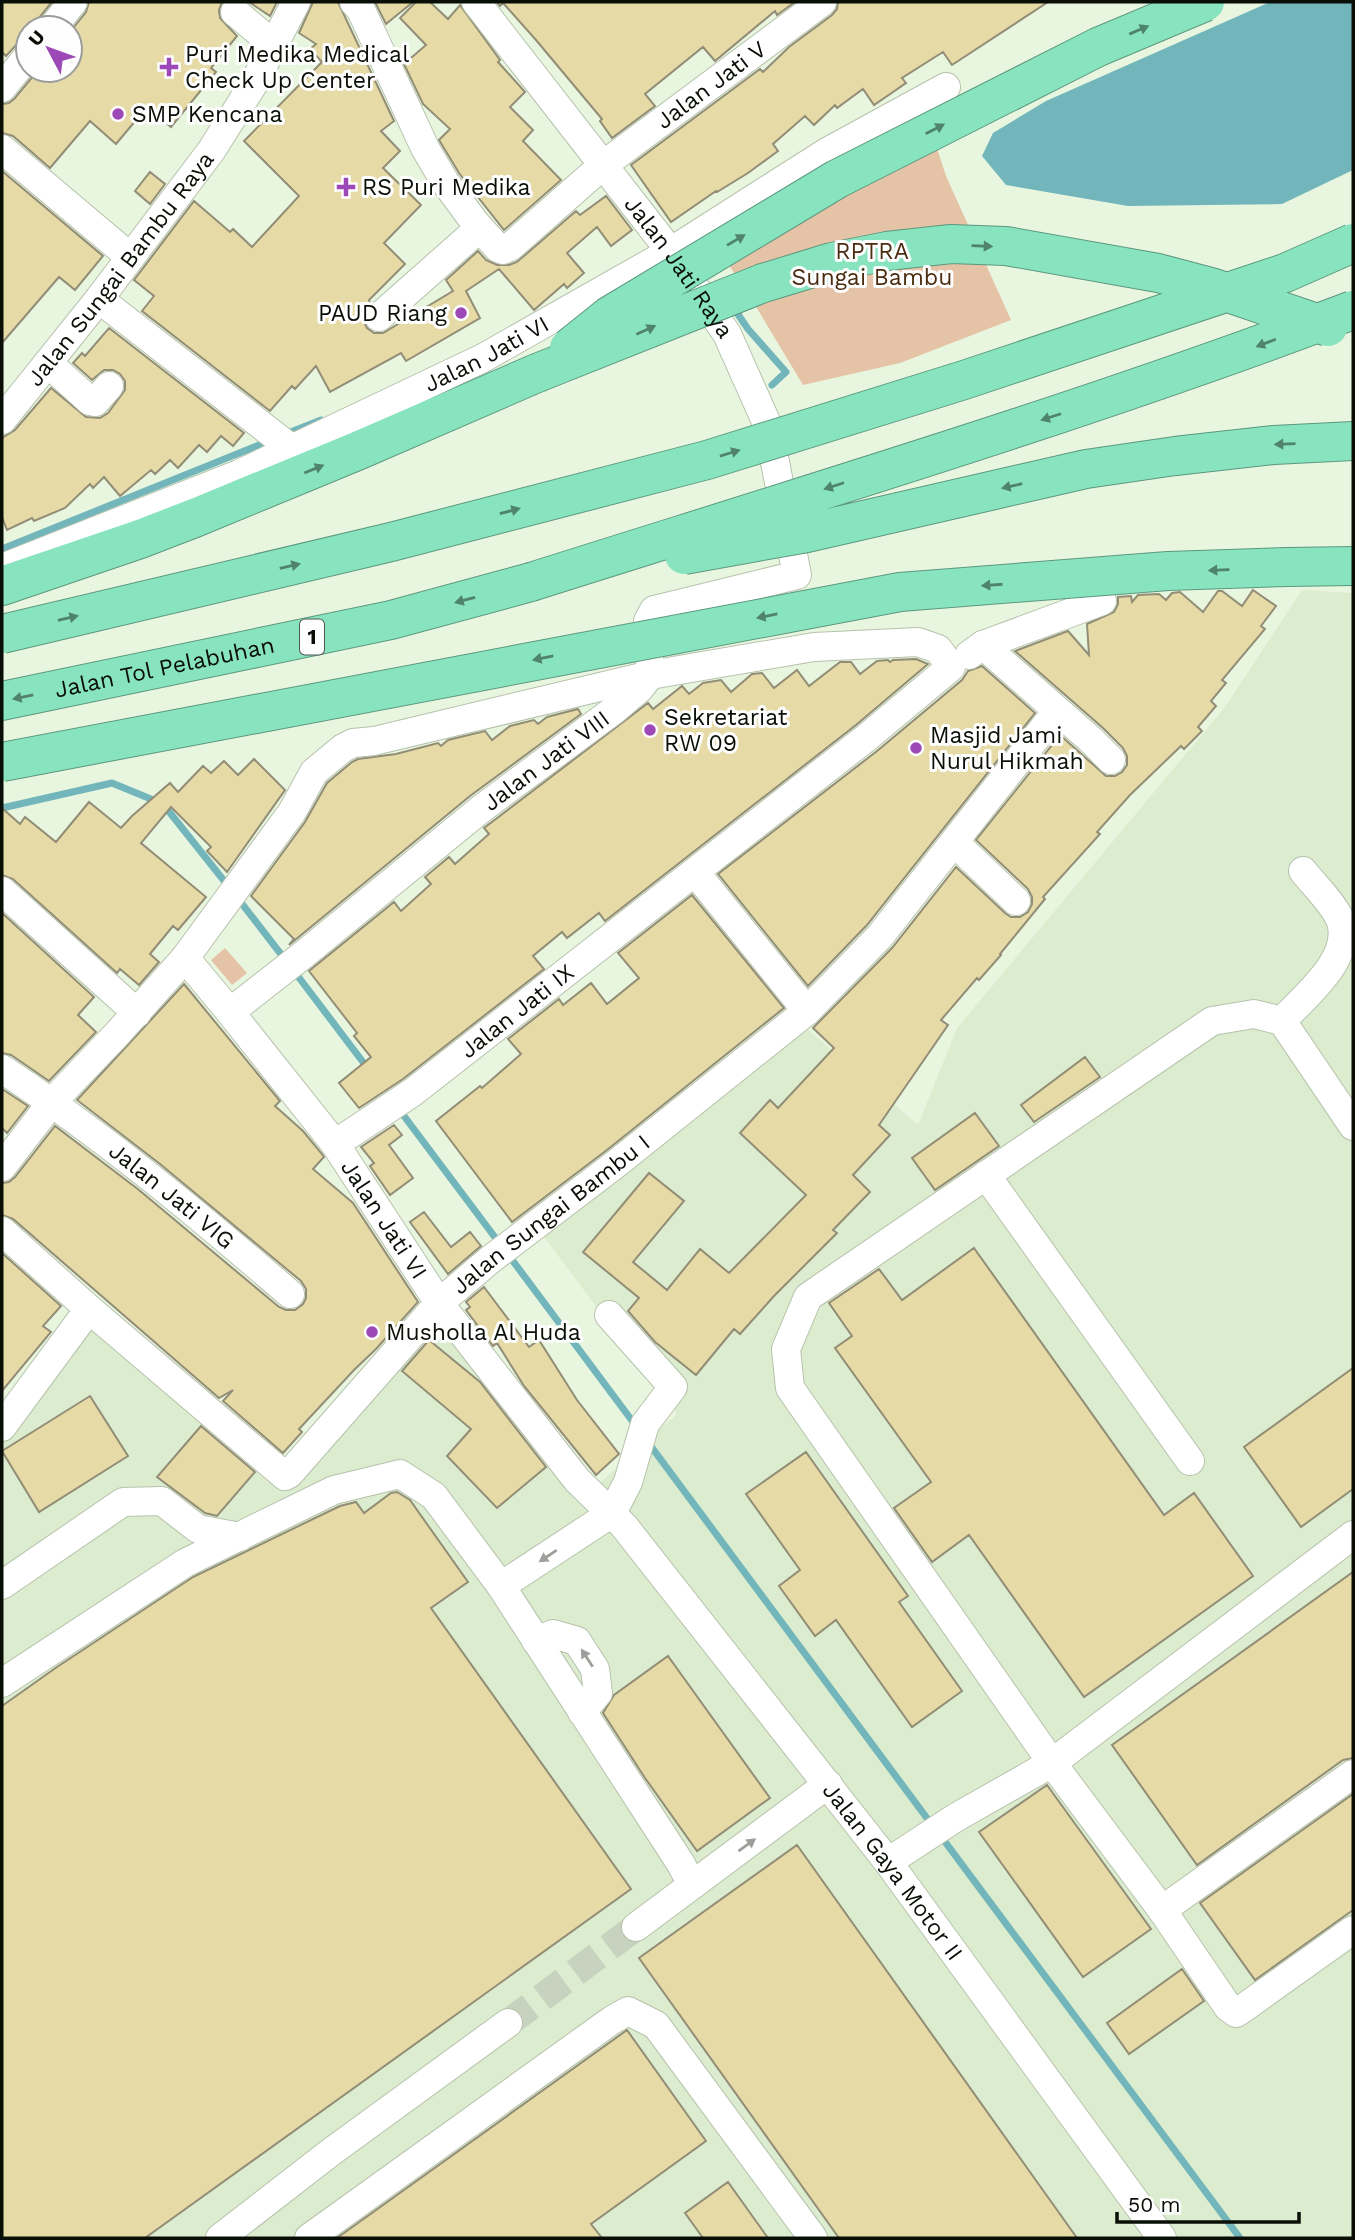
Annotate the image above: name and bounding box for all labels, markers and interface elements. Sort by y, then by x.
north arrow [14,14,84,84]
one-way arrow [1129,24,1150,35]
text: U [23,26,50,51]
street label: Jalan Jati V [651,35,772,135]
place label: Puri Medika Medical Check Up Center [185,41,409,94]
marker: Puri Medika Medical Check Up Center [159,57,179,77]
place label: SMP Kencana [132,101,283,128]
marker: SMP Kencana [110,106,126,122]
one-way arrow [925,124,945,135]
street label: Jalan Sungai Bambu Raya [22,147,220,392]
place label: RS Puri Medika [362,174,531,201]
marker: RS Puri Medika [336,177,356,197]
street label: Jalan Jati Raya [619,191,739,343]
one-way arrow [727,234,746,247]
park label: RPTRA Sungai Bambu [792,238,952,291]
one-way arrow [972,240,994,251]
place label: PAUD Riang [318,300,448,327]
marker: PAUD Riang [453,305,469,321]
street label: Jalan Jati VI [420,311,554,398]
one-way arrow [636,324,657,335]
one-way arrow [1256,338,1277,349]
one-way arrow [1040,412,1061,422]
one-way arrow [1274,439,1296,450]
one-way arrow [720,447,741,457]
one-way arrow [303,463,324,474]
one-way arrow [824,481,845,491]
one-way arrow [1001,481,1023,492]
one-way arrow [499,505,521,516]
one-way arrow [279,560,301,571]
one-way arrow [1207,564,1229,575]
one-way arrow [980,580,1002,591]
one-way arrow [454,595,476,606]
one-way arrow [756,611,778,622]
one-way arrow [57,612,79,623]
road number: 1 [300,620,324,654]
street label: Jalan Tol Pelabuhan [52,632,277,704]
one-way arrow [532,653,554,664]
one-way arrow [12,691,34,702]
place label: Sekretariat RW 09 [664,704,788,757]
street label: Jalan Jati VIII [478,705,615,817]
marker: Sekretariat RW 09 [642,722,658,738]
place label: Masjid Jami Nurul Hikmah [930,722,1084,775]
marker: Masjid Jami Nurul Hikmah [908,740,924,756]
street label: Jalan Jati IX [455,959,580,1064]
street label: Jalan Sungai Bambu I [447,1129,655,1300]
street label: Jalan Jati VIG [103,1137,240,1255]
street label: Jalan Jati VI [335,1155,433,1284]
place label: Musholla Al Huda [386,1319,581,1346]
marker: Musholla Al Huda [364,1324,380,1340]
one-way arrow [538,1549,557,1562]
one-way arrow [581,1648,594,1667]
street label: Jalan Gaya Motor II [817,1777,968,1966]
one-way arrow [738,1838,756,1852]
scale bar [1117,2180,1299,2224]
text: 50 m [1128,2192,1180,2217]

